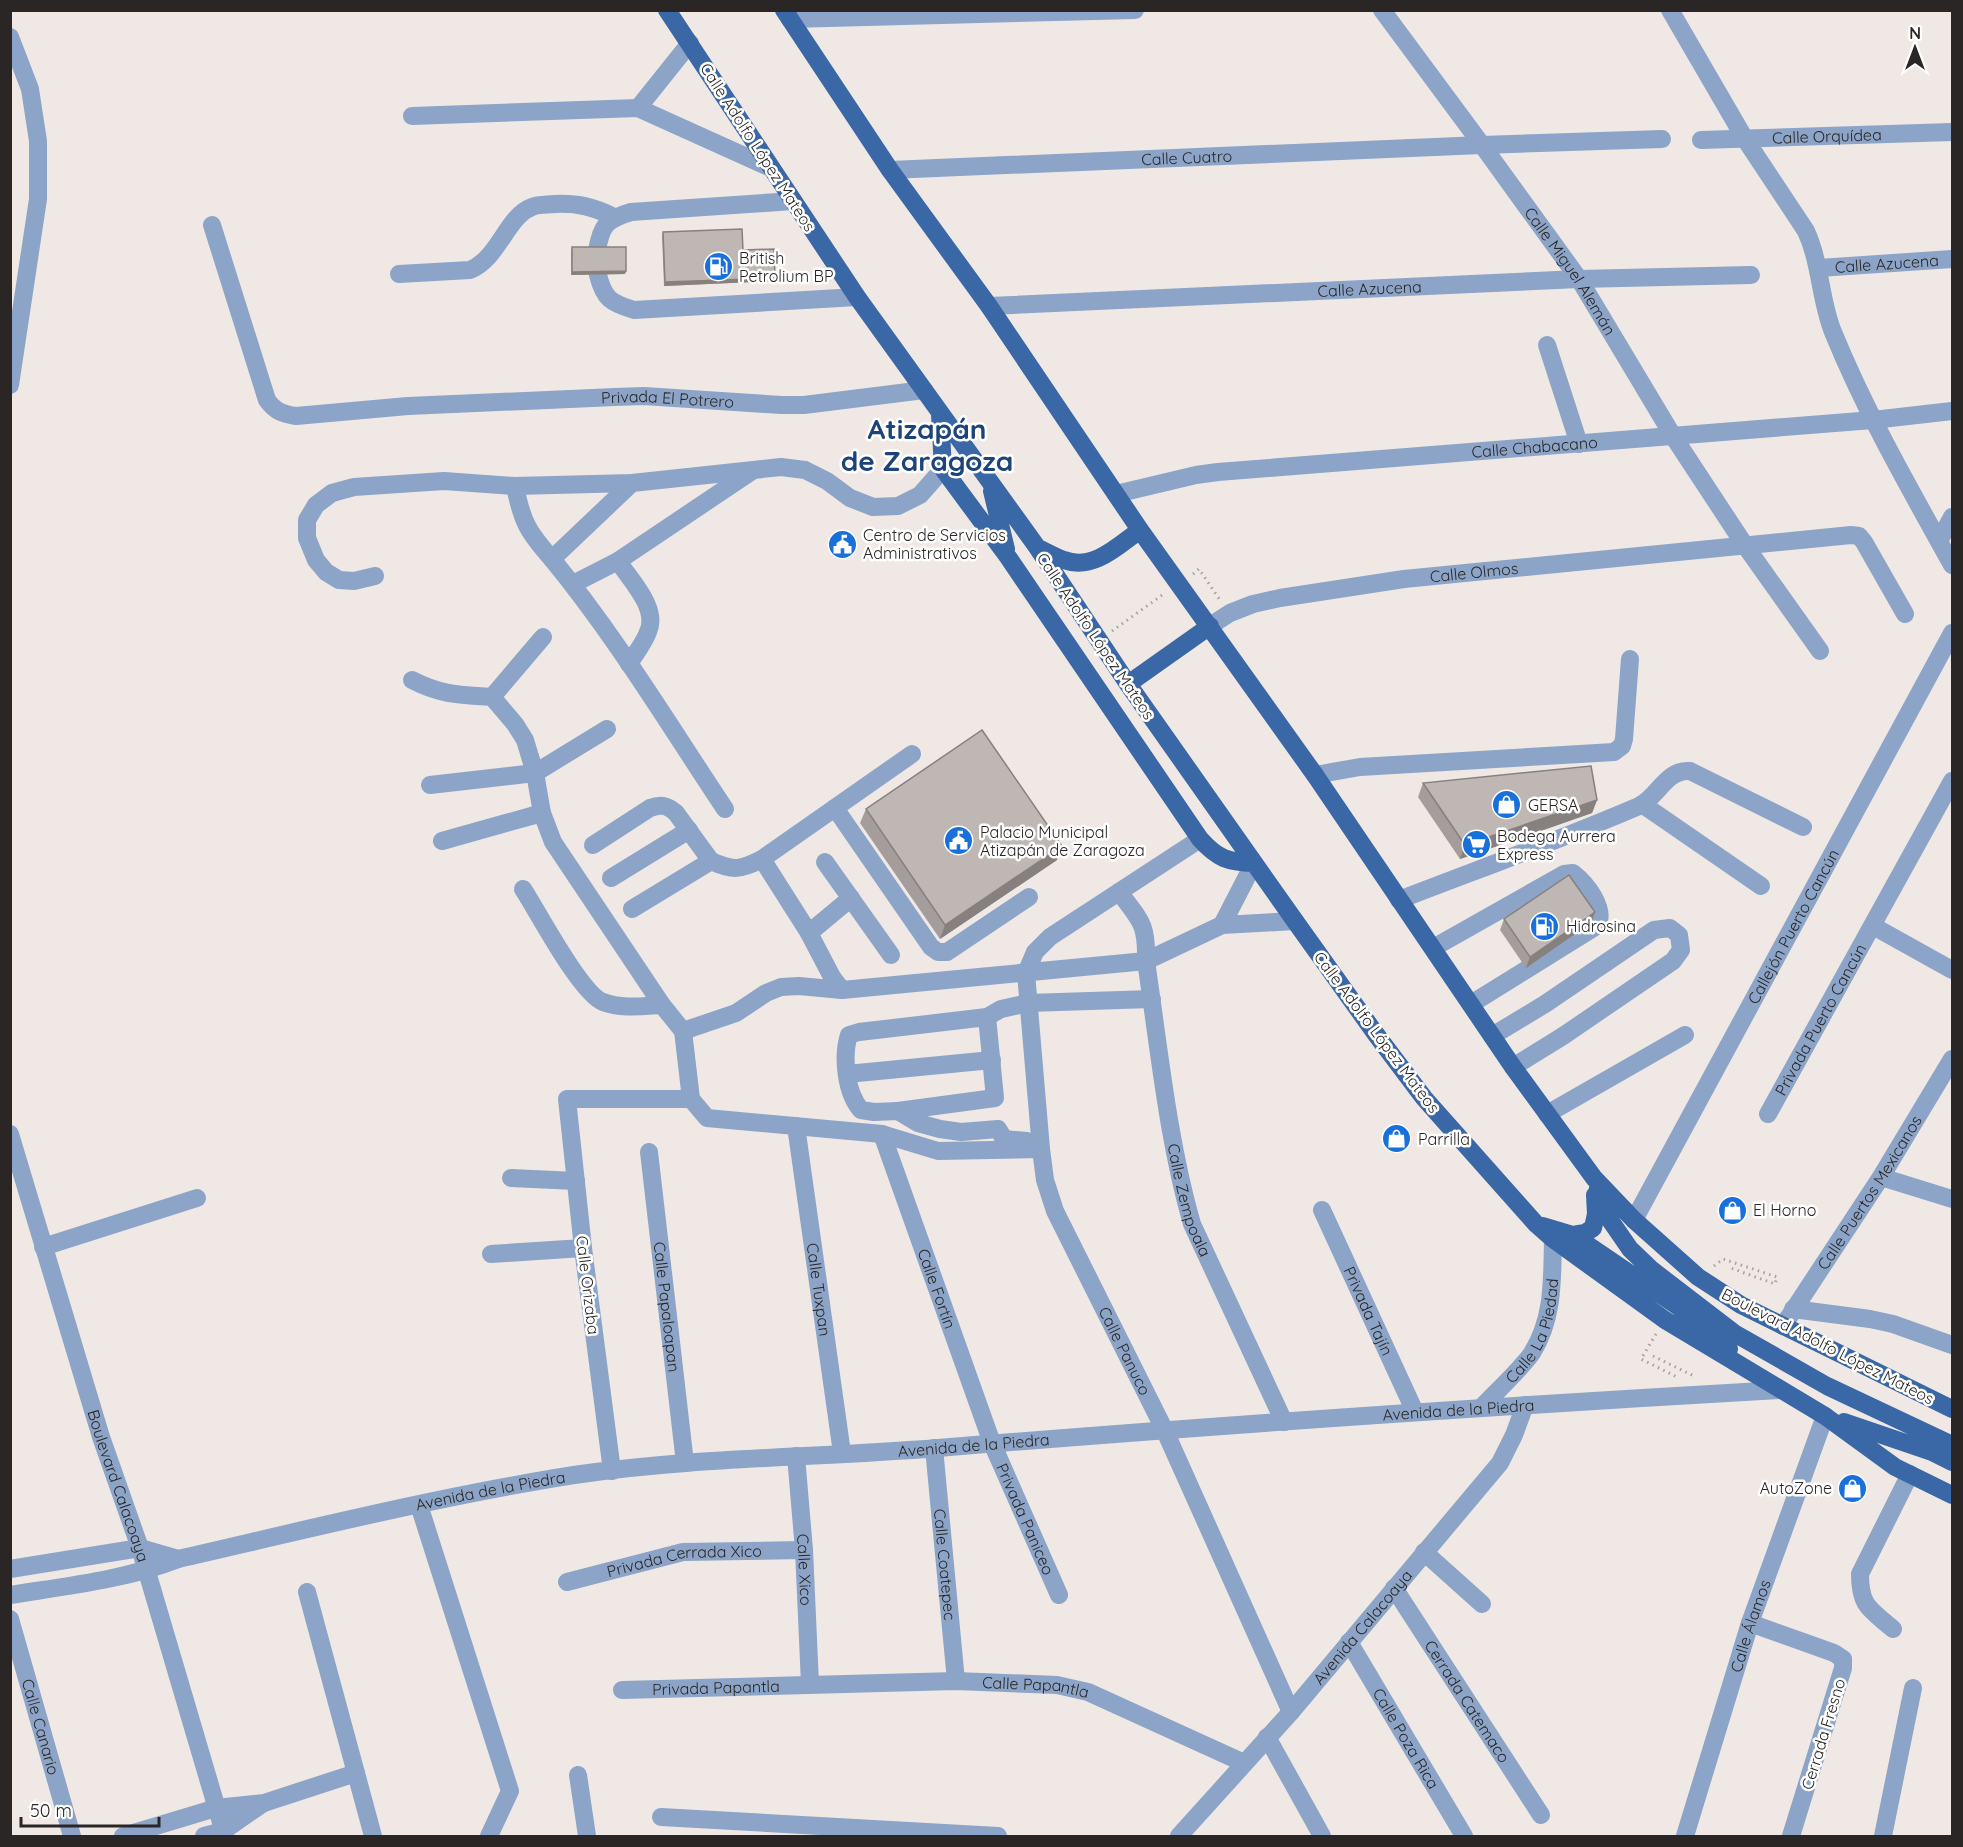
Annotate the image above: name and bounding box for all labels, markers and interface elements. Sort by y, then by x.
north arrow [1885,18,1945,78]
text: N [1909,23,1921,43]
street label: Calle Adolfo López Mateos [696,59,820,235]
street label: Calle Orquídea [1772,124,1882,148]
street label: Calle Cuatro [1141,146,1233,169]
street label: Calle Miguel Alemán [1520,203,1620,339]
place label: British Petrolium BP [739,248,833,286]
street label: Calle Azucena [1834,250,1940,277]
fuel station icon: British Petrolium BP [702,251,734,283]
street label: Calle Azucena [1317,276,1422,301]
street label: Privada El Potrero [601,386,735,412]
district label: Atizapán de Zaragoza [841,411,1013,478]
street label: Calle Chabacano [1471,432,1598,462]
place label: Centro de Servicios Administrativos [863,525,1006,563]
public building icon: Centro de Servicios Administrativos [826,528,858,560]
street label: Calle Adolfo López Mateos [1033,549,1159,723]
street label: Calle Olmos [1429,558,1519,586]
shop icon: GERSA [1491,789,1523,821]
place label: GERSA [1528,795,1578,815]
place label: Palacio Municipal Atizapán de Zaragoza [980,822,1145,860]
public building icon: Palacio Municipal Atizapán de Zaragoza [943,825,975,857]
place label: Bodega Aurrera Express [1497,826,1616,864]
supermarket icon: Bodega Aurrera Express [1460,829,1492,861]
street label: Callejón Puerto Cancún [1743,845,1843,1007]
fuel station icon: Hidrosina [1529,910,1561,942]
place label: Hidrosina [1566,916,1636,936]
street label: Privada Puerto Cancún [1770,940,1870,1099]
street label: Calle Adolfo López Mateos [1310,947,1444,1117]
street label: Calle Puertos Mexicanos [1813,1112,1926,1274]
shop icon: Parrilla [1381,1123,1413,1155]
place label: Parrilla [1418,1129,1470,1149]
street label: Calle Zempoala [1163,1142,1216,1260]
shop icon: El Horno [1716,1194,1748,1226]
place label: El Horno [1753,1200,1816,1220]
street label: Calle Orizaba [572,1234,604,1336]
street label: Calle Papaloapan [649,1241,684,1373]
street label: Calle Tuxpan [803,1241,835,1337]
street label: Calle Fortín [914,1246,960,1331]
street label: Privada Tajín [1339,1263,1398,1359]
street label: Calle La Piedad [1501,1278,1562,1387]
street label: Boulevard Adolfo López Mateos [1718,1284,1938,1408]
street label: Calle Panuco [1094,1303,1155,1398]
street label: Avenida de la Piedra [1382,1395,1535,1425]
street label: Boulevard Calacoaya [83,1407,154,1564]
street label: Avenida de la Piedra [897,1429,1050,1461]
street label: Privada Paniceo [992,1460,1059,1578]
street label: Avenida de la Piedra [414,1467,567,1515]
shop icon: AutoZone [1837,1472,1869,1504]
place label: AutoZone [1760,1478,1832,1498]
street label: Calle Coatepec [930,1508,960,1621]
street label: Calle Xico [793,1533,816,1606]
street label: Privada Cerrada Xico [605,1541,762,1581]
street label: Avenida Calacoaya [1308,1566,1416,1689]
street label: Calle Álamos [1726,1577,1775,1675]
street label: Cerrada Catemaco [1420,1636,1514,1766]
street label: Calle Papantla [982,1672,1091,1702]
street label: Calle Canario [18,1676,64,1777]
street label: Privada Papantla [652,1676,780,1699]
street label: Cerrada Fresno [1797,1676,1849,1792]
street label: Calle Poza Rica [1369,1684,1444,1792]
scale bar [21,1790,159,1828]
text: 50 m [30,1799,72,1822]

